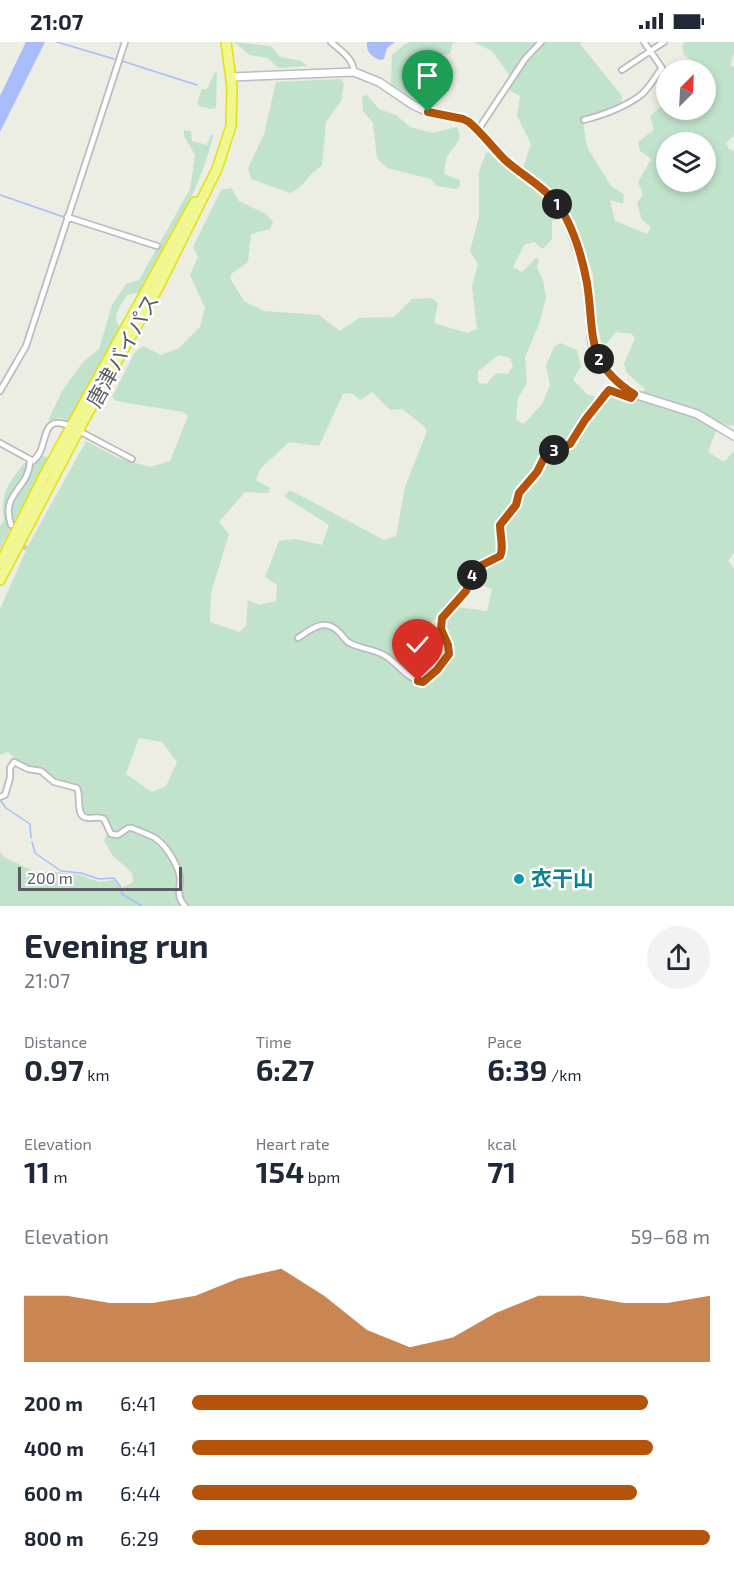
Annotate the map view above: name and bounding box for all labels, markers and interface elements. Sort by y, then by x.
text: 21:07 [30,8,83,34]
pin [402,50,453,112]
icon: arrive [411,59,444,92]
north arrow [656,60,716,120]
map controls [656,60,716,192]
button: layers [656,132,716,192]
pin: 1 [542,189,572,219]
text: 1 [554,194,560,213]
street label: 唐津バイパス [80,289,163,411]
pin: 2 [584,344,614,374]
text: 2 [594,349,604,368]
pin: 3 [539,435,569,465]
text: 3 [549,440,559,459]
pin: 4 [457,560,487,590]
text: 4 [467,565,477,584]
pin [392,619,443,681]
icon: check [401,628,434,661]
scale bar [18,864,182,892]
place label: 衣干山 [531,865,594,890]
text: 200 m [27,868,73,887]
marker: 衣干山 [512,872,526,886]
text: Evening run [24,925,209,965]
button: share [647,926,710,989]
text: 21:07 [24,968,70,992]
text: Distance [24,1032,87,1051]
text: Time [256,1032,292,1051]
text: Pace [487,1032,522,1051]
text: 0.97 [24,1051,84,1087]
text: 6:27 [256,1051,314,1087]
text: 6:39 [487,1051,547,1087]
text: km [84,1065,110,1084]
text: /km [547,1065,581,1084]
text: Elevation [24,1134,92,1153]
text: Heart rate [256,1134,330,1153]
text: kcal [487,1134,517,1153]
text: 11 [24,1153,50,1189]
text: 154 [256,1153,304,1189]
text: 71 [487,1153,516,1189]
text: m [50,1167,68,1186]
text: bpm [304,1167,340,1186]
text: Elevation [24,1224,109,1248]
text: 59–68 m [630,1224,710,1248]
text: 200 m [24,1391,83,1415]
text: 6:41 [120,1391,156,1415]
text: 400 m [24,1436,84,1460]
text: 6:41 [120,1436,156,1460]
text: 600 m [24,1481,83,1505]
text: 6:44 [120,1481,161,1505]
text: 800 m [24,1526,84,1550]
text: 6:29 [120,1526,159,1550]

